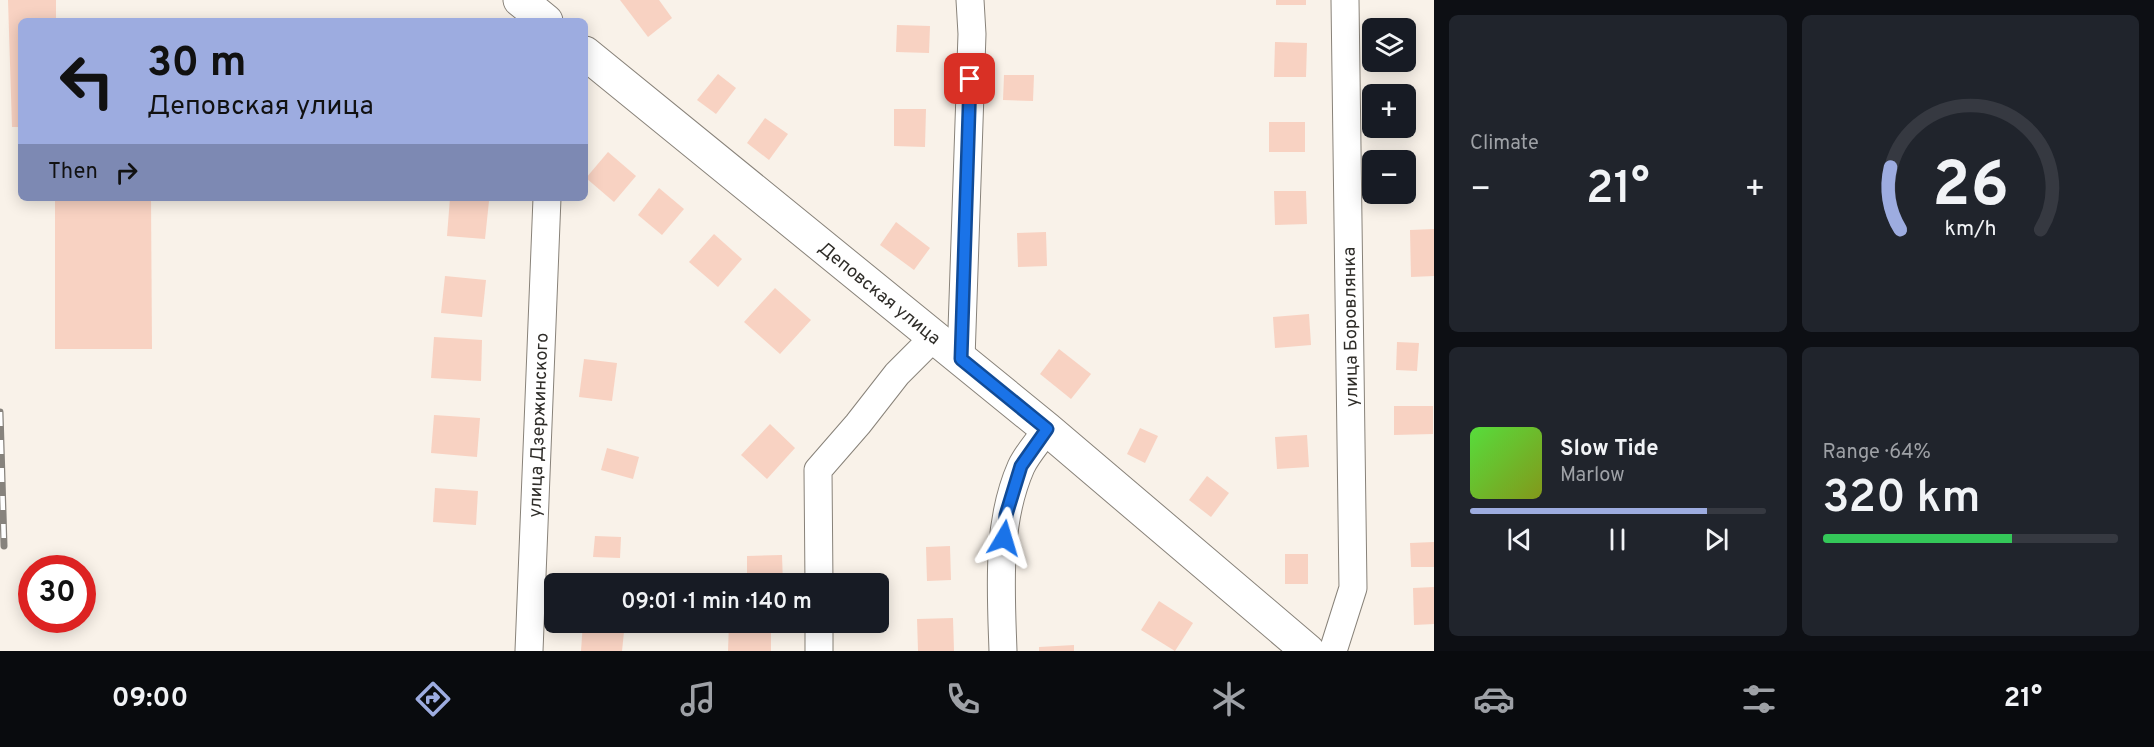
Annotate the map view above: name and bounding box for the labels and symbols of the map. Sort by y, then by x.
pin [944,53,995,104]
street label: Деповская улица [813,237,945,351]
street label: улица Боровлянка [1339,247,1364,407]
street label: улица Дзержинского [524,332,555,518]
position arrow [972,506,1036,570]
speed limit sign: 30 [18,555,96,633]

